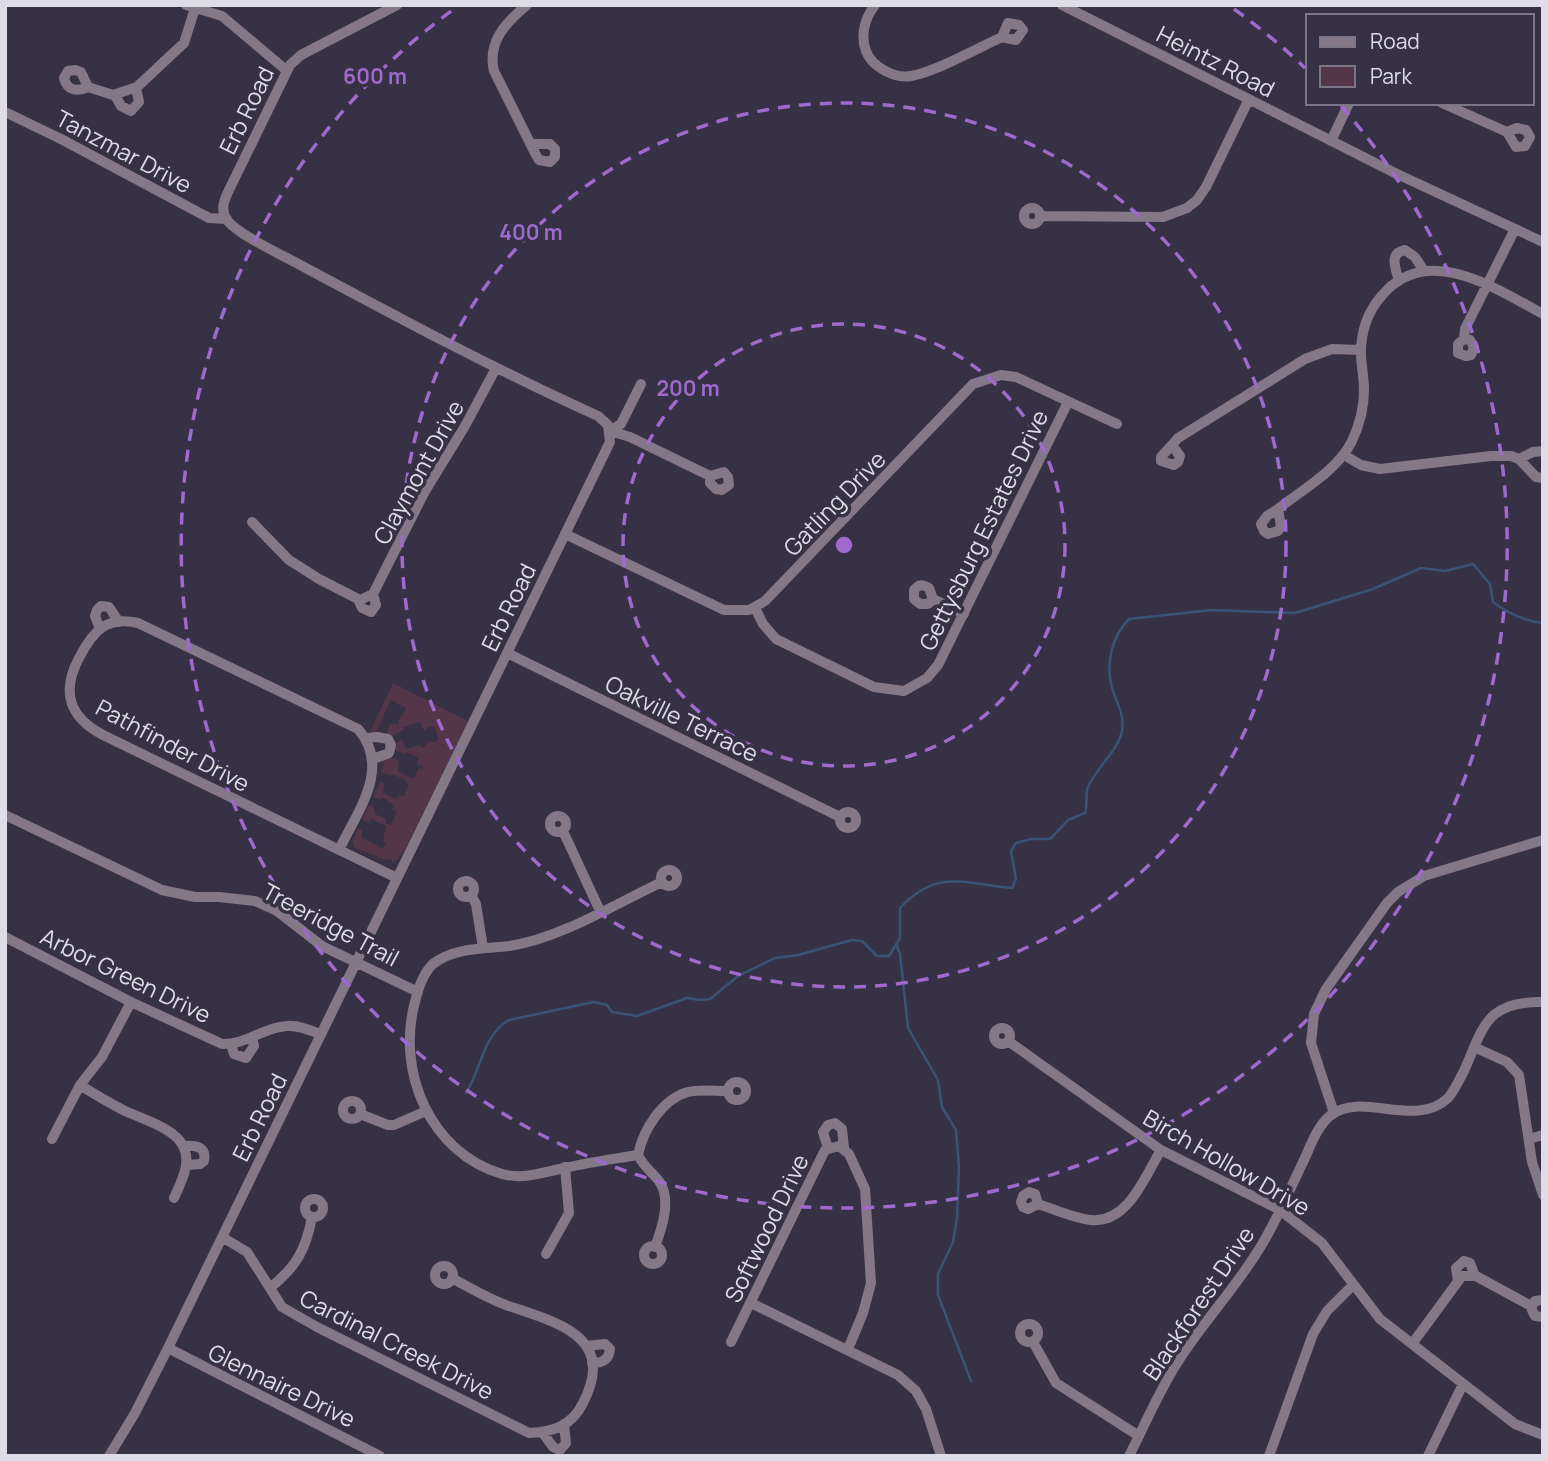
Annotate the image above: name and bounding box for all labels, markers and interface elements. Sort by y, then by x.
legend [1306,14,1534,105]
street label: Heintz Road [1151,18,1281,104]
text: Road [1370,27,1420,55]
street label: Erb Road [211,61,281,159]
text: 600 m [343,62,407,90]
text: Park [1370,62,1412,90]
street label: Tanzmar Drive [50,102,198,200]
text: 400 m [499,218,563,246]
text: 200 m [656,374,720,402]
street label: Claymont Drive [365,394,471,550]
street label: Gettysburg Estates Drive [911,404,1055,656]
street label: Gatling Drive [776,443,892,563]
centre of rings [832,533,856,557]
street label: Erb Road [473,558,543,656]
street label: Oakville Terrace [600,667,764,769]
street label: Pathfinder Drive [90,691,256,799]
street label: Treeridge Trail [257,875,405,973]
street label: Arbor Green Drive [35,920,217,1030]
street label: Erb Road [224,1068,294,1166]
street label: Birch Hollow Drive [1138,1101,1316,1223]
street label: Softwood Drive [716,1148,816,1308]
street label: Blackforest Drive [1135,1220,1261,1386]
street label: Cardinal Creek Drive [294,1281,500,1407]
street label: Glennaire Drive [203,1336,361,1434]

